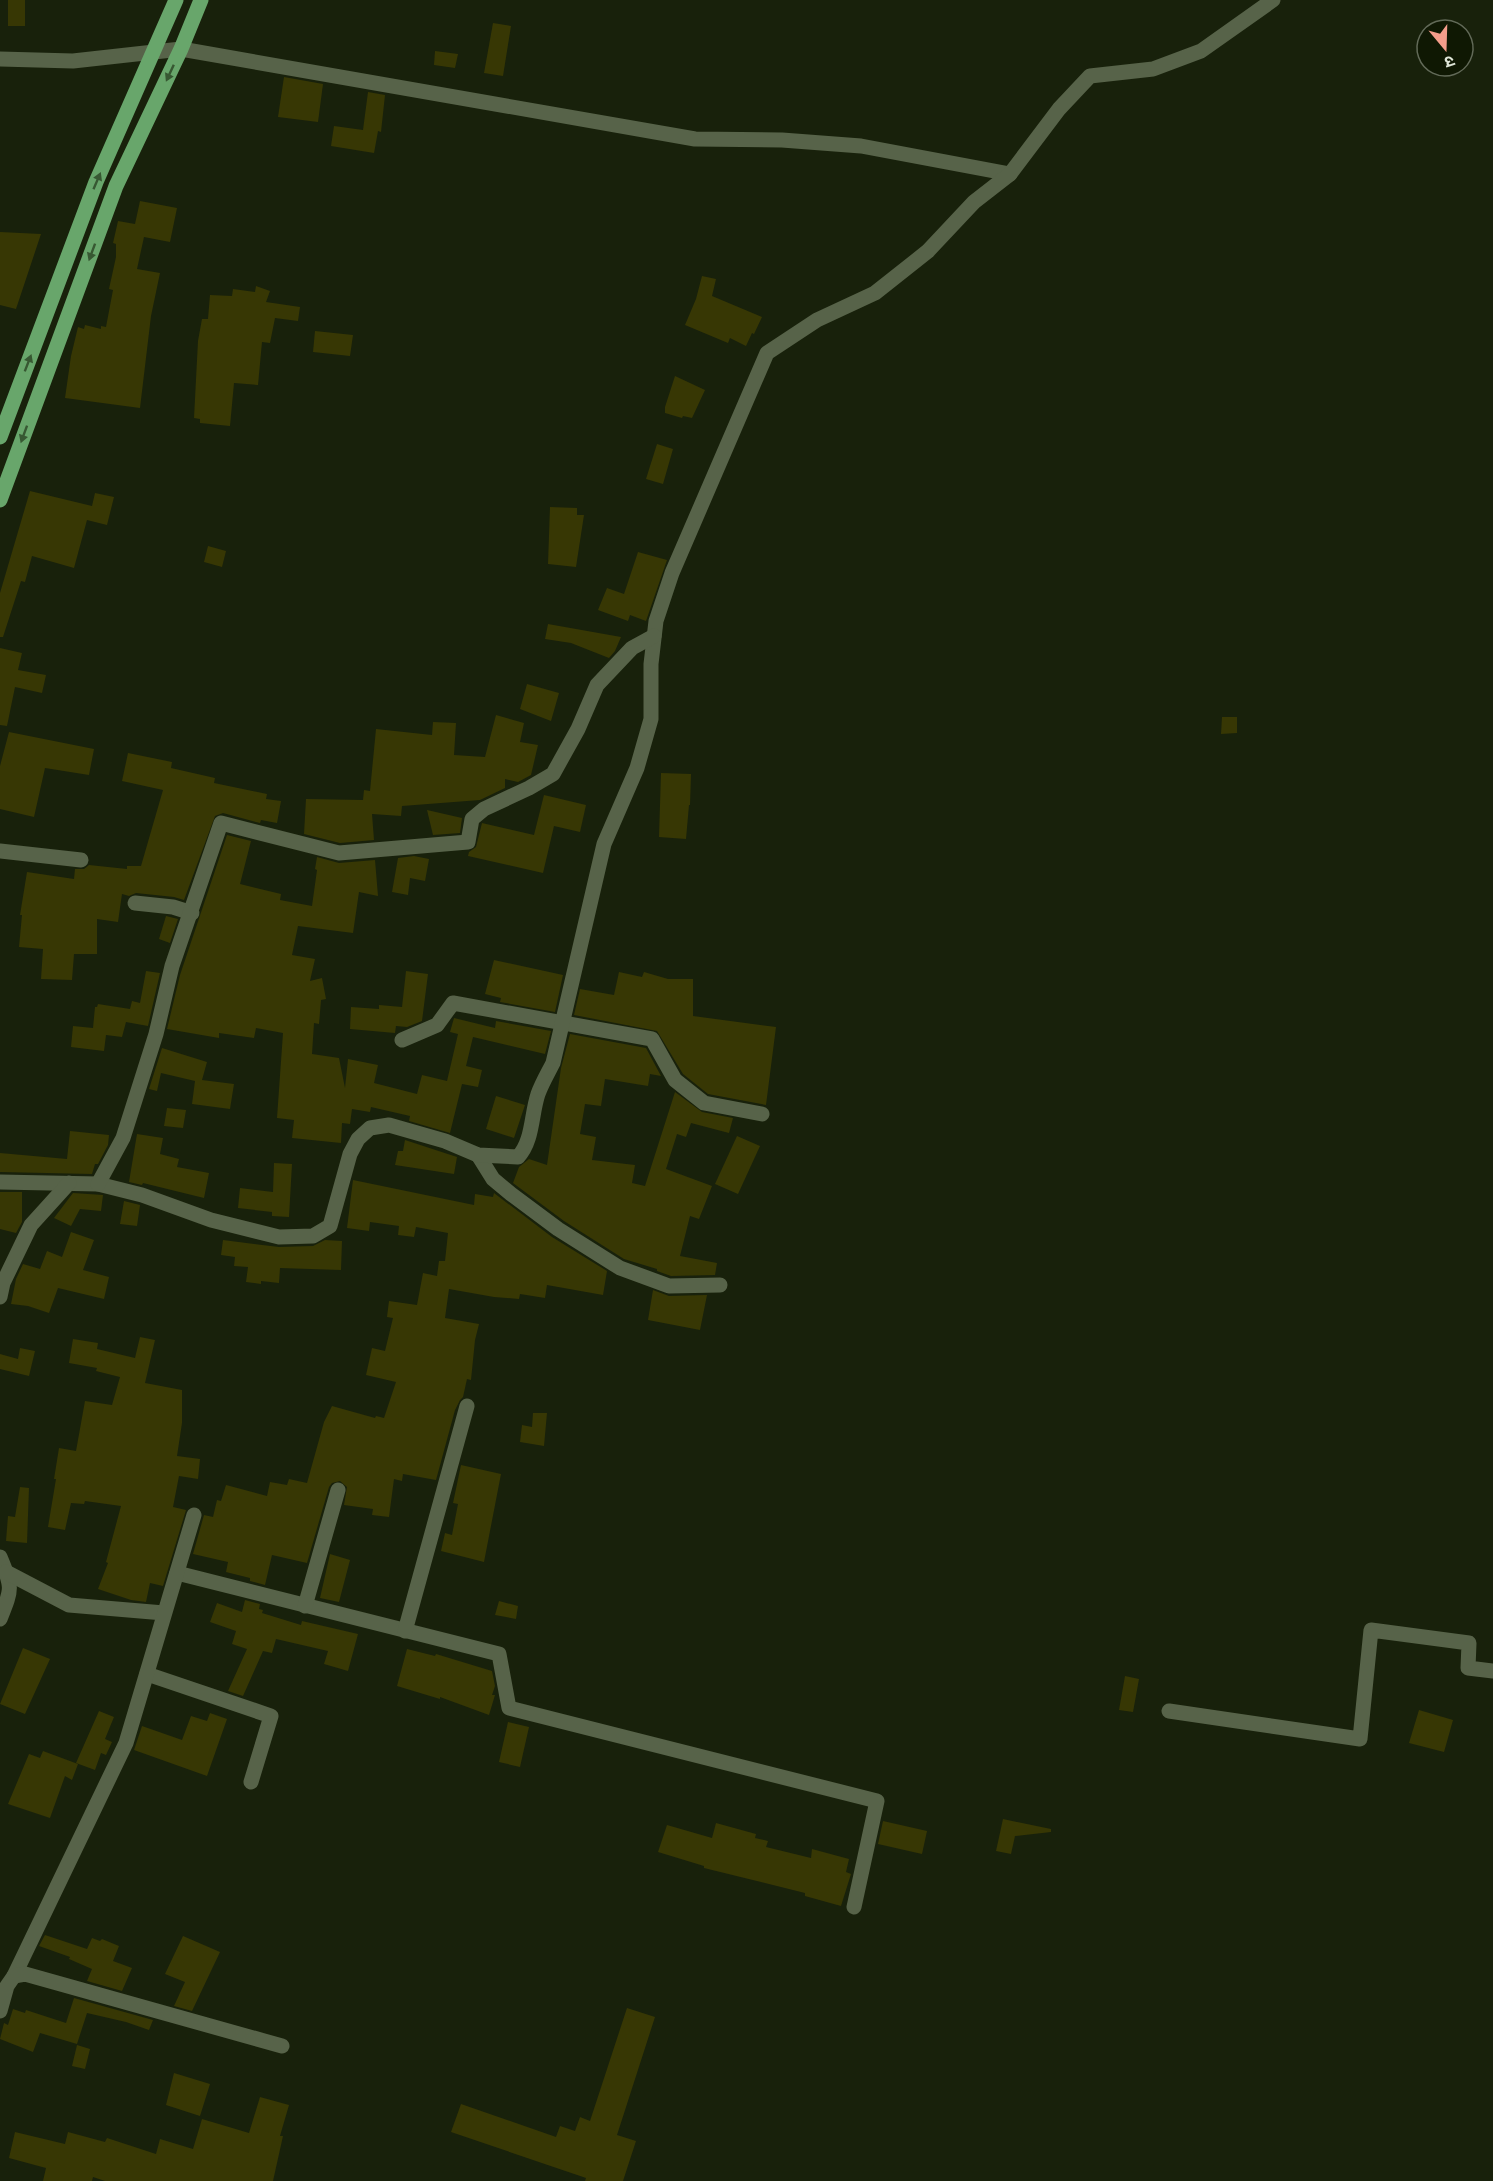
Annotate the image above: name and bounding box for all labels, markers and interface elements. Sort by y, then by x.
north arrow [1415,18,1475,78]
text: उ [1442,51,1458,73]
one-way arrow [165,64,174,81]
one-way arrow [92,171,102,189]
one-way arrow [87,243,97,261]
one-way arrow [24,354,33,372]
one-way arrow [19,426,29,444]

